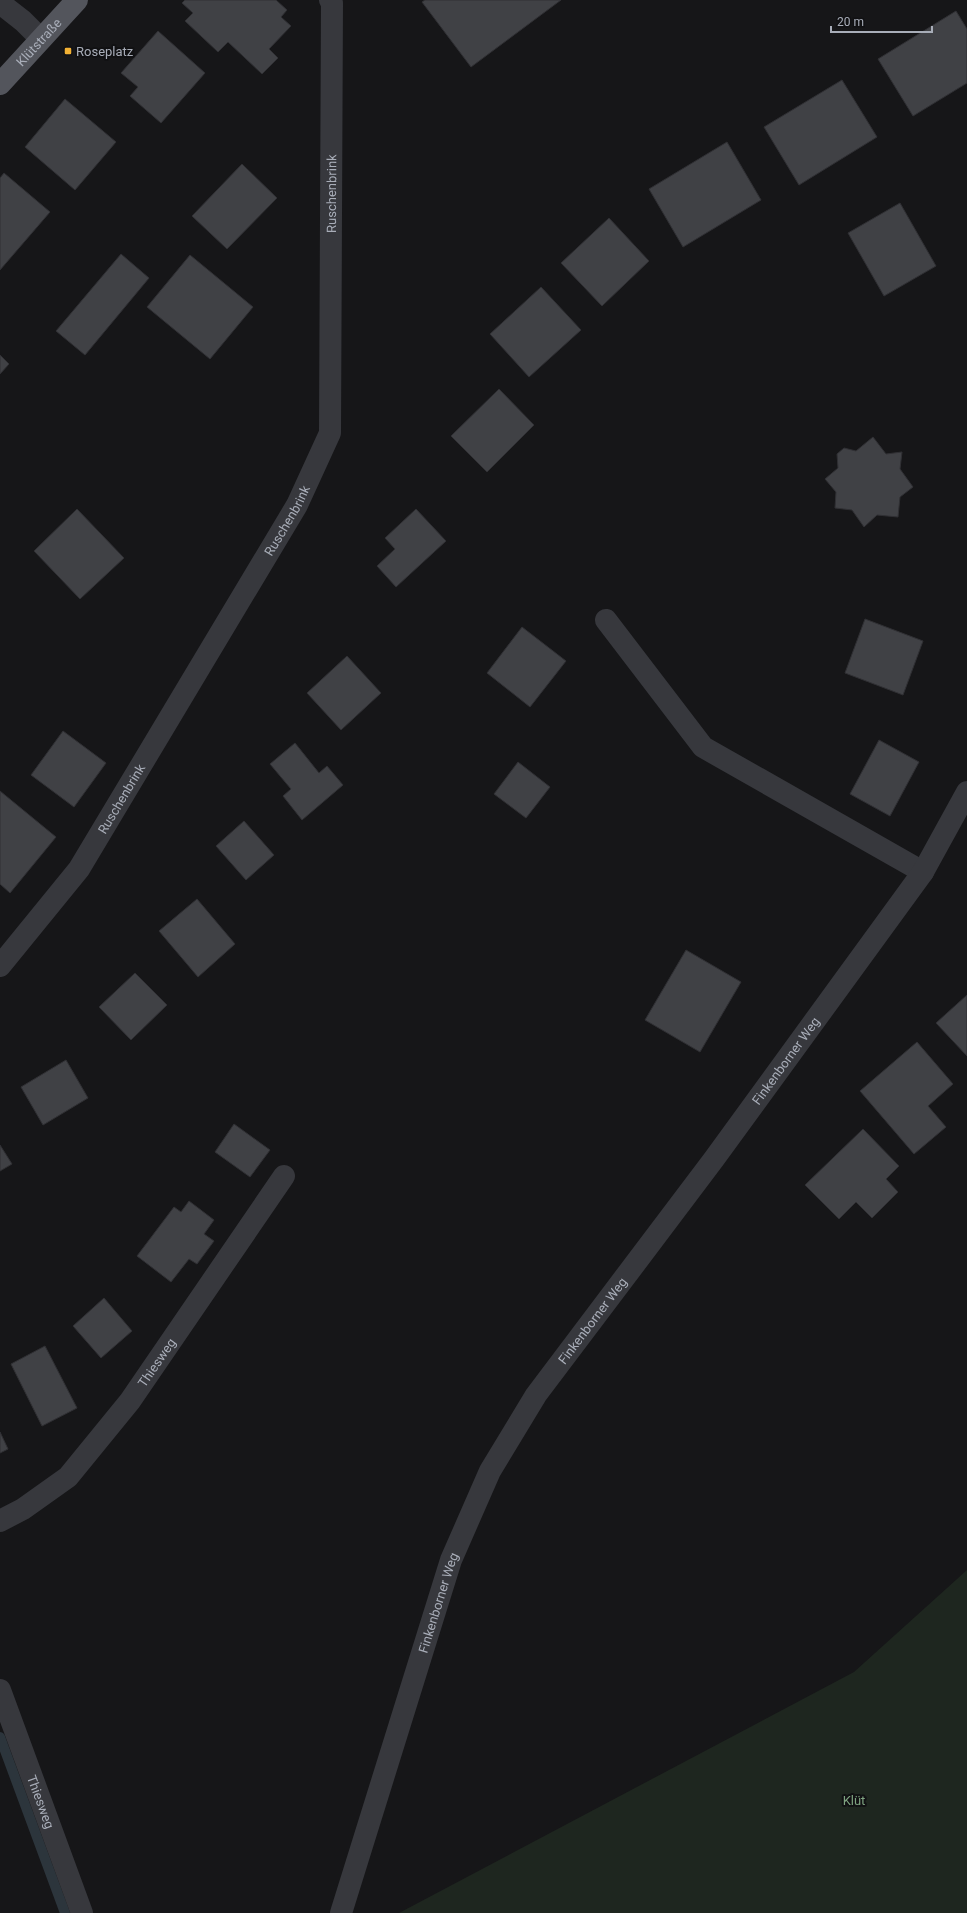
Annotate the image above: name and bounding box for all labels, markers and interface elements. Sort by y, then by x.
scale bar [831,8,932,34]
street label: Klütstraße [13,15,65,69]
text: 20 m [837,15,864,29]
place label: Roseplatz [76,44,134,59]
marker: Roseplatz [63,46,73,56]
street label: Ruschenbrink [324,154,339,233]
street label: Ruschenbrink [261,483,313,559]
street label: Ruschenbrink [95,761,148,837]
street label: Finkenborner Weg [749,1014,823,1108]
street label: Finkenborner Weg [555,1275,630,1367]
street label: Thiesweg [135,1335,179,1390]
street label: Finkenborner Weg [415,1550,461,1655]
street label: Thiesweg [24,1773,57,1831]
park label: Klüt [843,1793,865,1808]

